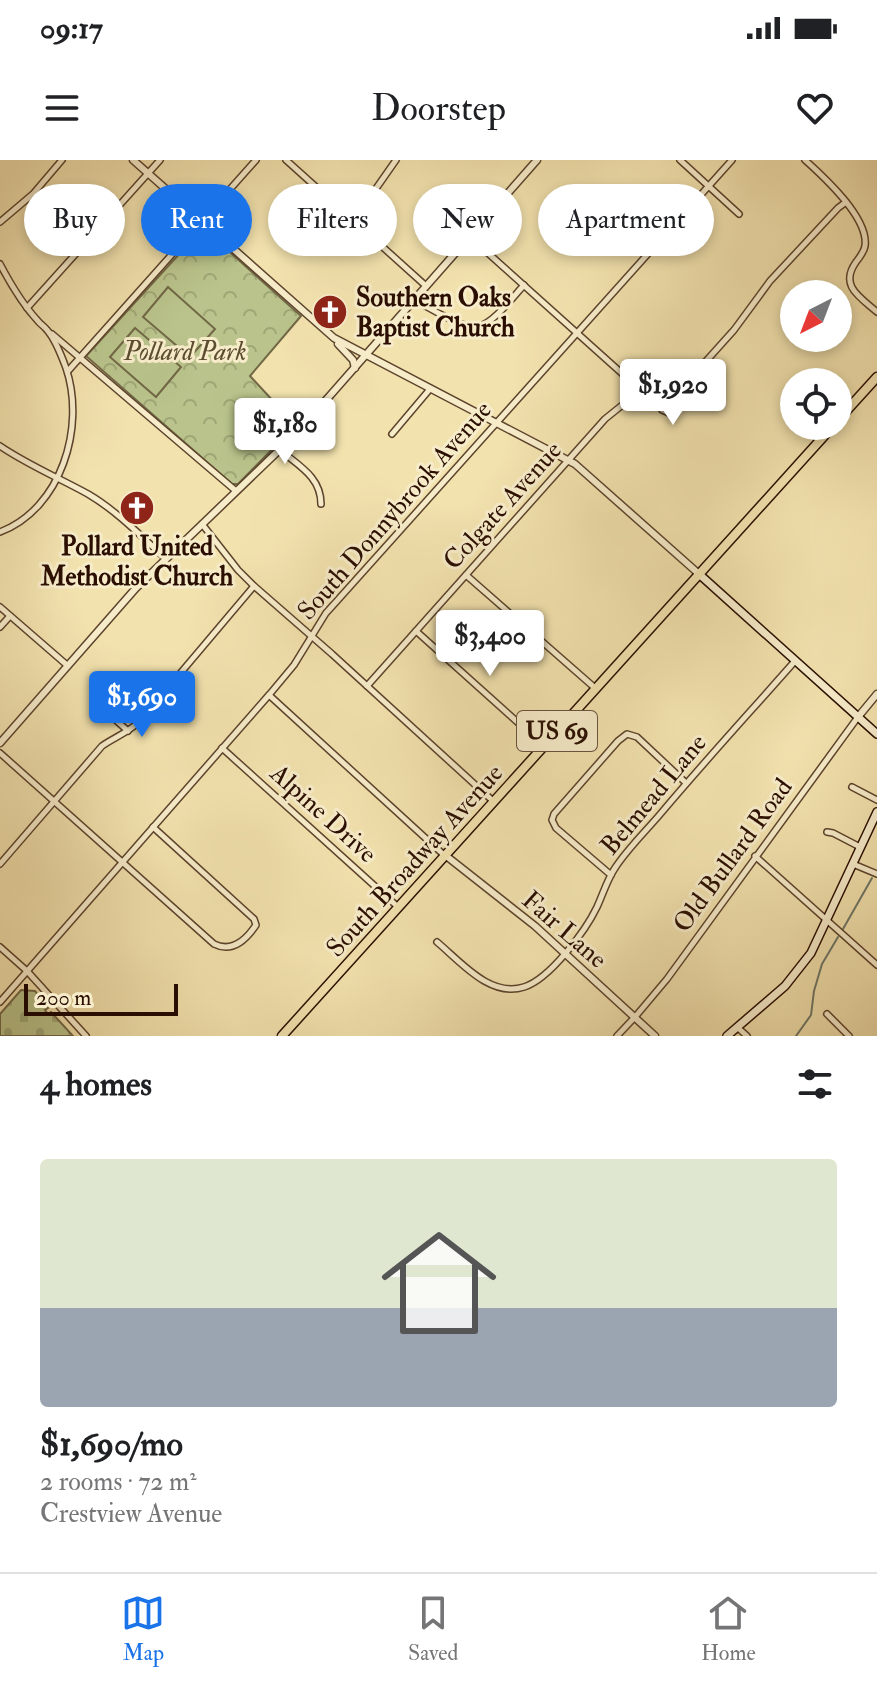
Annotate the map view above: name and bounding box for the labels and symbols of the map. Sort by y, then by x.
north arrow [780,280,852,352]
place label: Southern Oaks Baptist Church [356,282,515,345]
church icon: Southern Oaks Baptist Church [311,293,349,331]
park label: Pollard Park [122,336,247,368]
pin: $1,920 [608,359,738,427]
street label: South Donnybrook Avenue [291,394,499,627]
pin: $1,180 [220,398,350,466]
street label: Colgate Avenue [437,435,569,576]
church icon: Pollard United Methodist Church [118,489,156,527]
place label: Pollard United Methodist Church [40,531,234,593]
pin: $3,400 [425,610,555,678]
pin: $1,690 [77,671,207,739]
road number: US 69 [517,711,597,751]
street label: Belmead Lane [594,727,714,862]
street label: Alpine Drive [262,757,383,871]
street label: South Broadway Avenue [320,757,510,964]
street label: Old Bullard Road [666,772,800,939]
street label: Fair Lane [515,884,613,975]
scale bar [24,980,178,1016]

